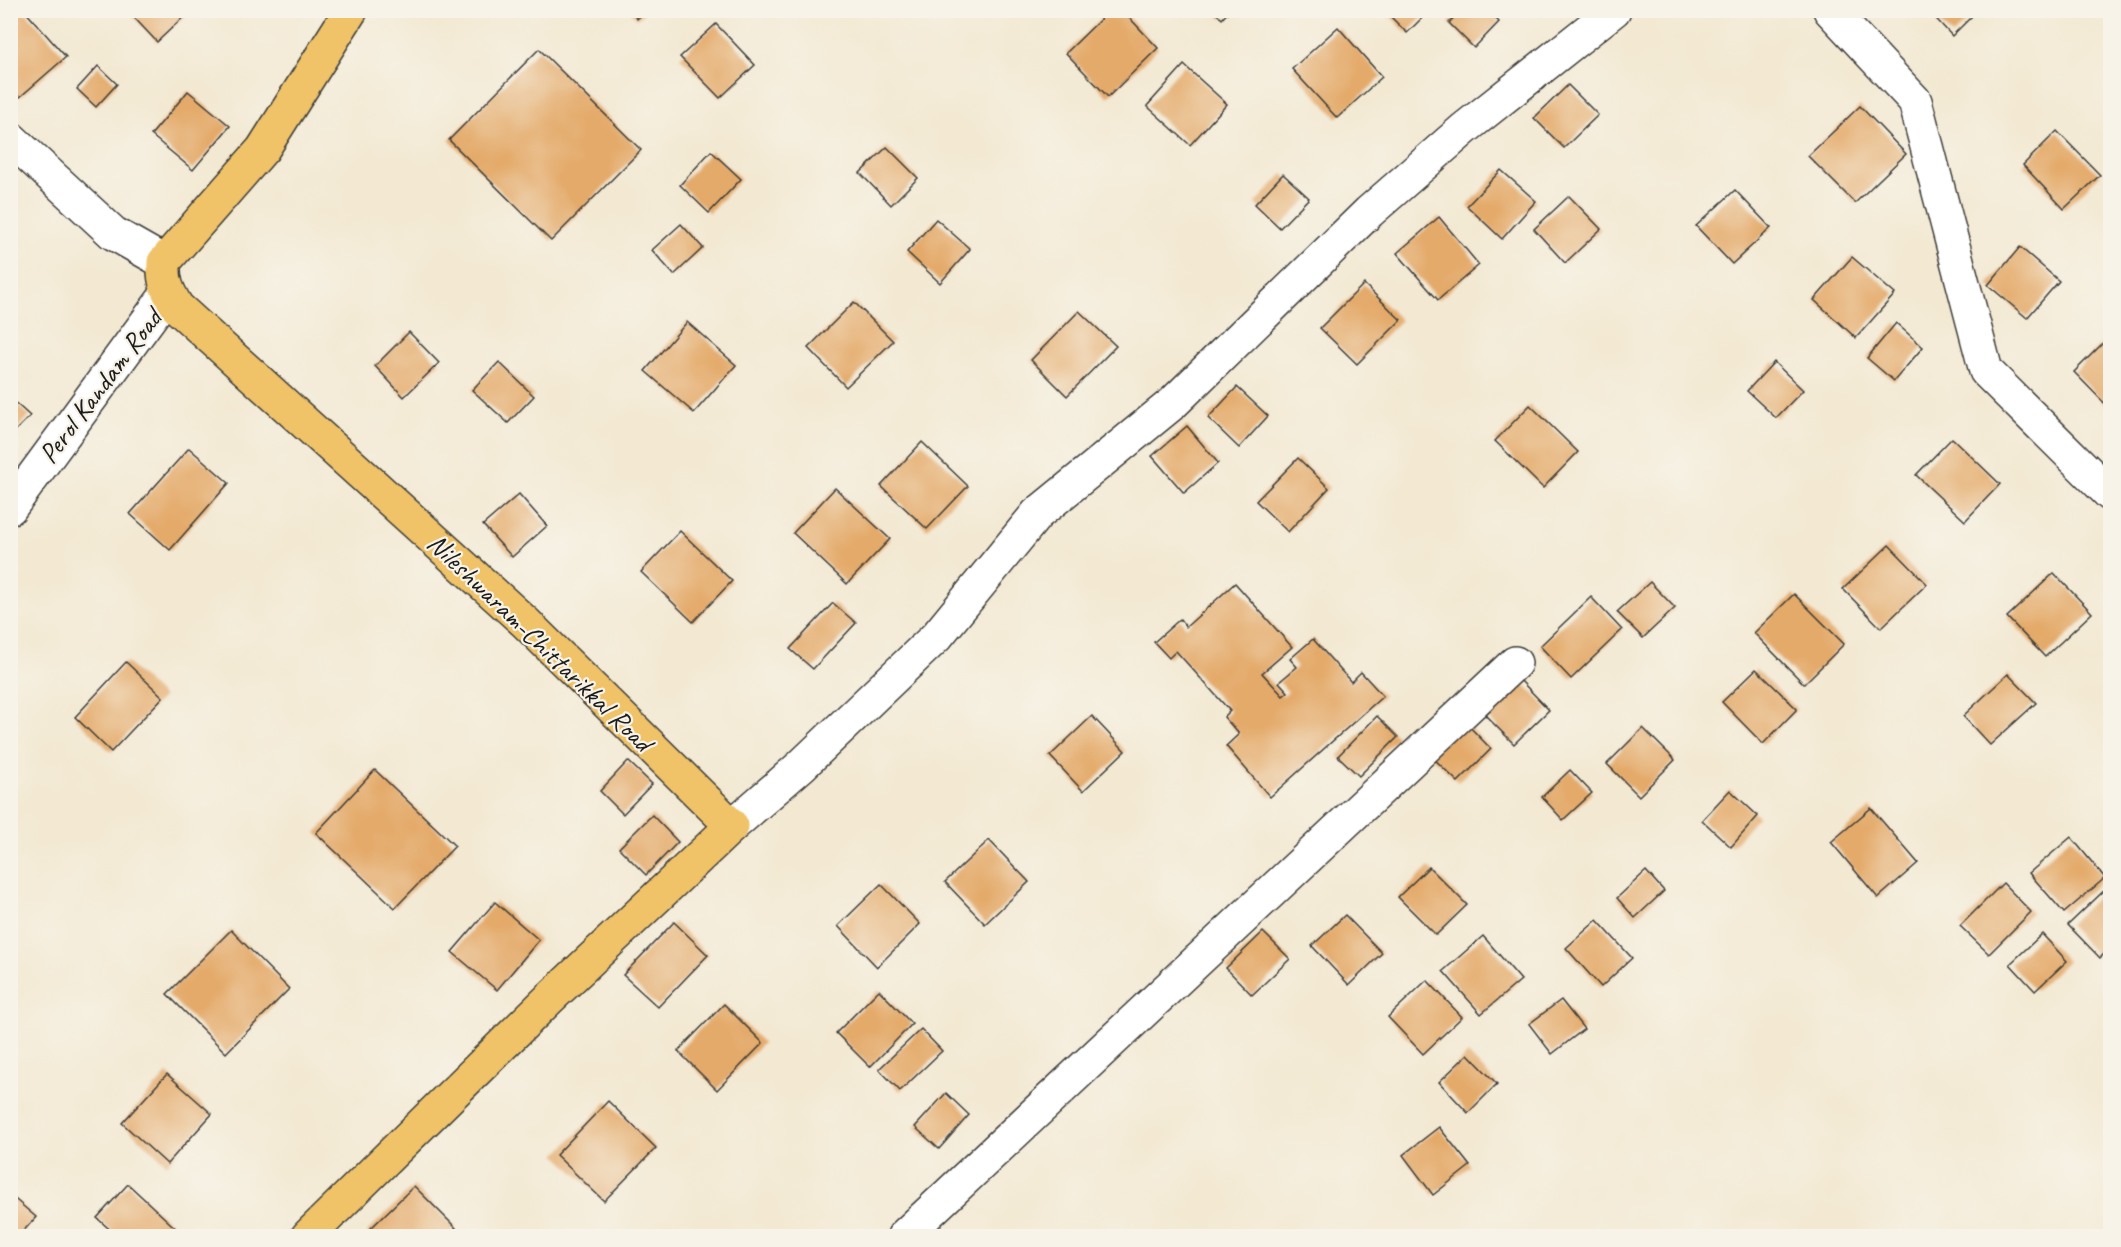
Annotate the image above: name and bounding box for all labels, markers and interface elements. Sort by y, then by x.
street label: Perol Kandam Road [31,299,172,470]
street label: Nileshwaram-Chittarikkal Road [420,525,663,761]

